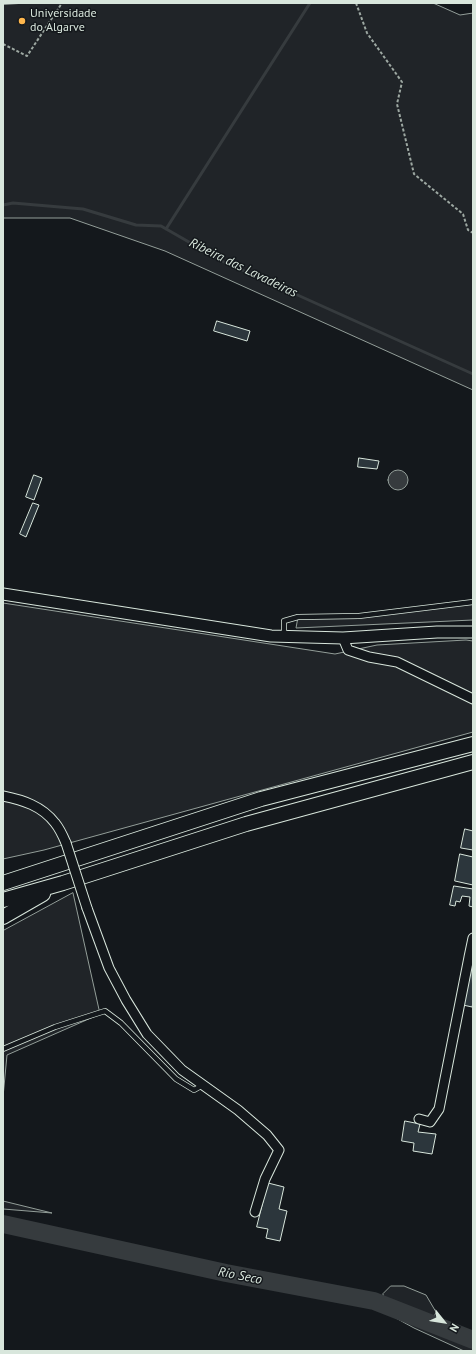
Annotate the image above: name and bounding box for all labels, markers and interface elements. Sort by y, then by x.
place label: Universidade do Algarve [30,7,97,35]
marker: Universidade do Algarve [17,16,27,26]
water label: Ribeira das Lavadeiras [186,235,300,301]
water label: Rio Seco [217,1264,263,1288]
north arrow [424,1302,464,1342]
text: N [447,1321,462,1335]

